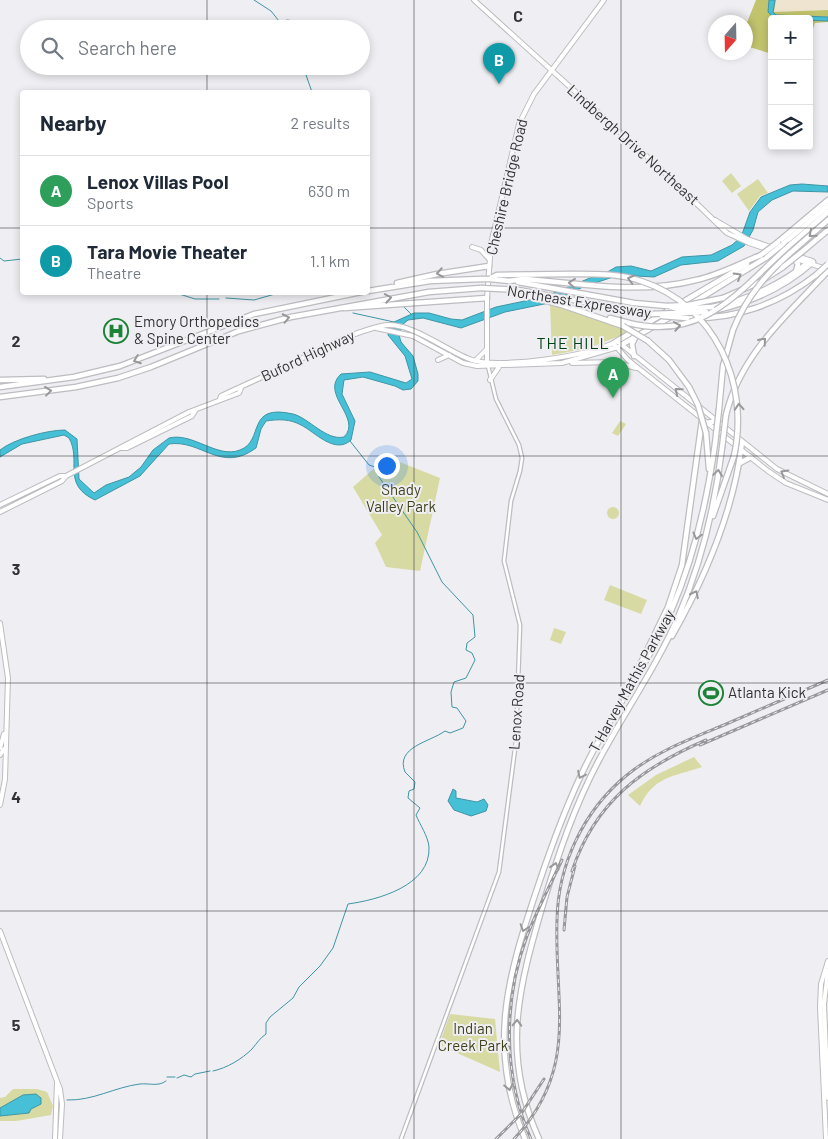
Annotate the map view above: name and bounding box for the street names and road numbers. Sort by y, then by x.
street label: Lindbergh Drive Northeast [564,80,703,208]
street label: Cheshire Bridge Road [482,117,530,257]
street label: Northeast Expressway [506,281,652,321]
street label: Buford Highway [258,325,357,385]
street label: T Harvey Mathis Parkway [584,606,678,755]
street label: Lenox Road [504,673,528,750]

